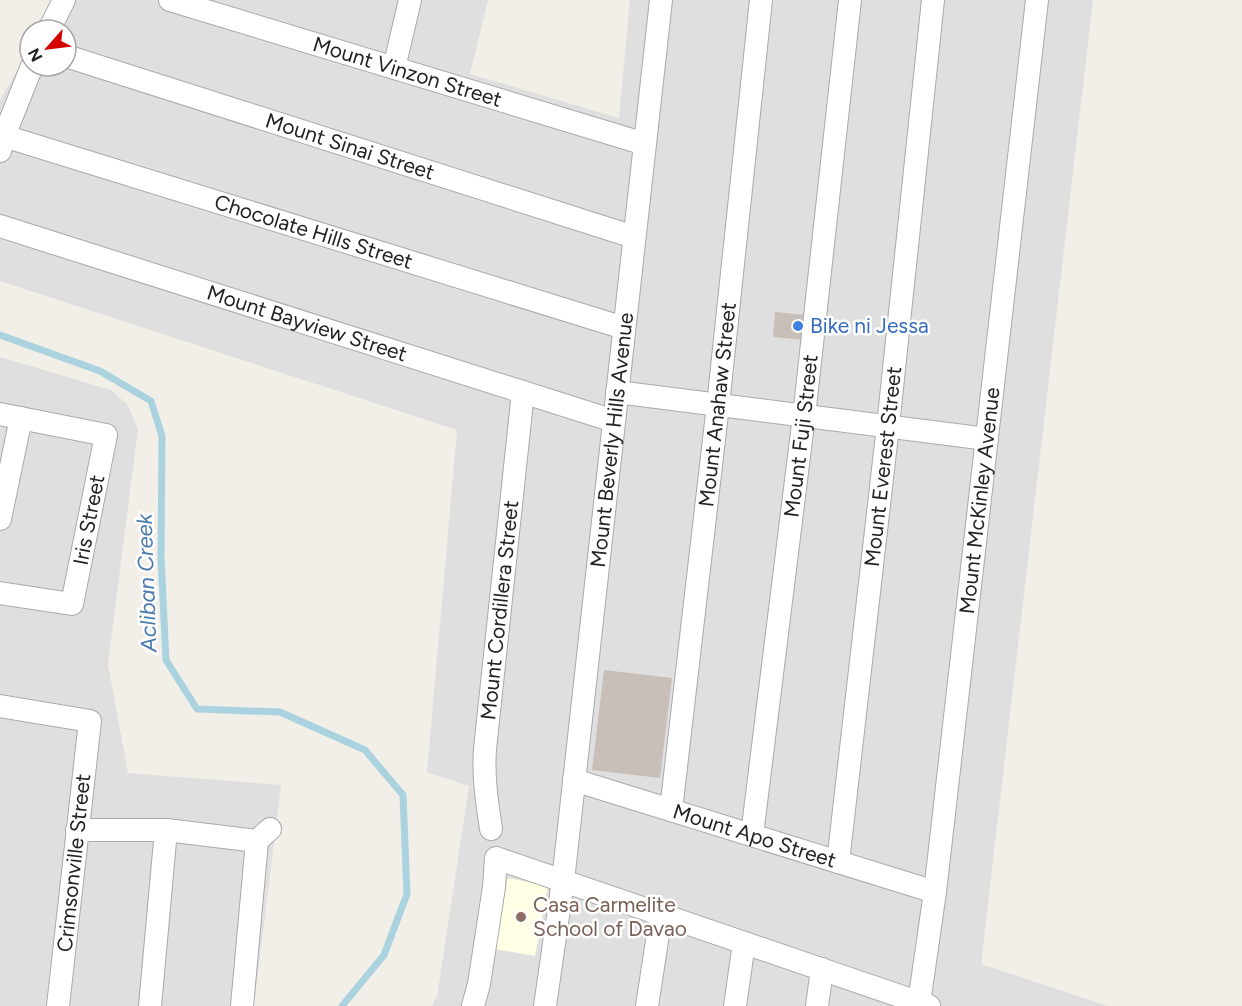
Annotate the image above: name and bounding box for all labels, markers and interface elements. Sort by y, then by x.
north arrow [18,18,78,78]
street label: Mount Vinzon Street [310,31,505,112]
text: N [24,45,46,65]
street label: Mount Sinai Street [263,107,438,185]
street label: Chocolate Hills Street [211,189,416,274]
street label: Mount Bayview Street [204,280,410,366]
street label: Mount Anahaw Street [693,301,741,508]
street label: Mount Beverly Hills Avenue [585,311,638,569]
place label: Bike ni Jessa [810,313,929,338]
marker: Bike ni Jessa [791,319,805,333]
street label: Mount Fuji Street [779,353,823,519]
street label: Mount Everest Street [859,365,906,568]
street label: Mount McKinley Avenue [954,386,1005,615]
street label: Iris Street [68,473,110,567]
street label: Mount Cordillera Street [475,499,523,721]
water label: Acliban Creek [131,512,162,654]
street label: Crimsonville Street [52,773,95,953]
street label: Mount Apo Street [670,798,839,873]
place label: Casa Carmelite School of Davao [533,892,687,941]
marker: Casa Carmelite School of Davao [514,910,528,924]

